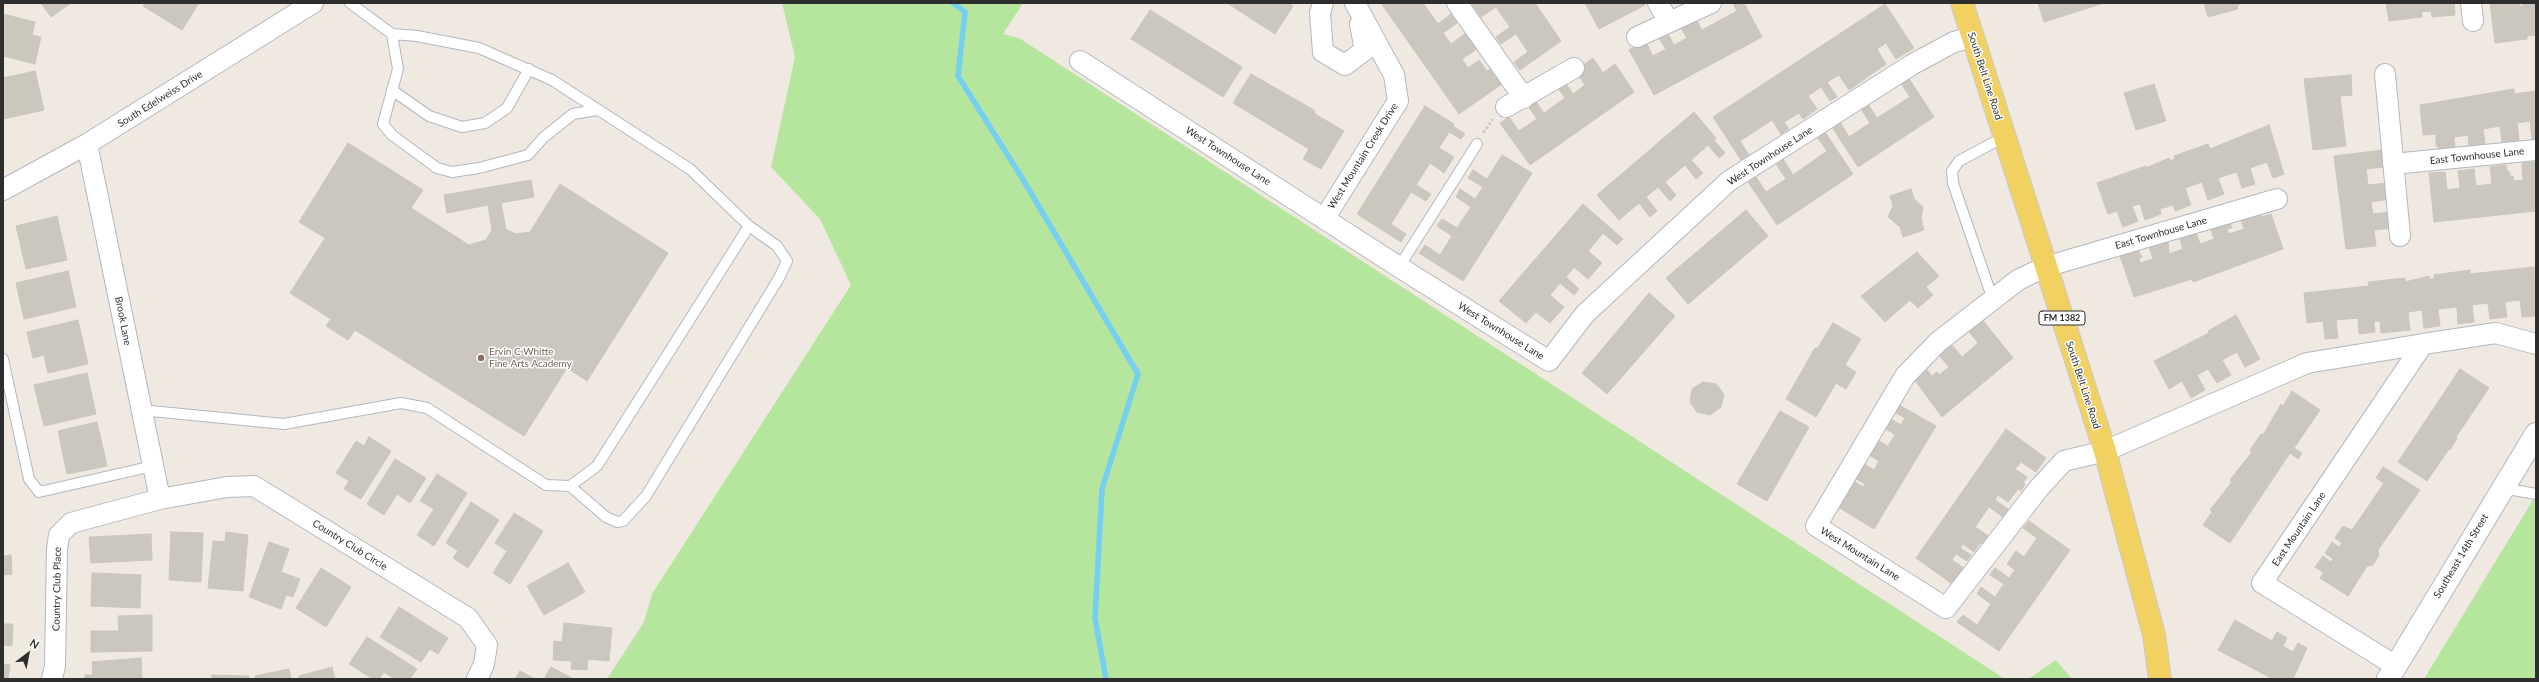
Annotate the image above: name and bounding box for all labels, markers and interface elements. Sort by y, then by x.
street label: South Belt Line Road [1965,31,2005,121]
street label: South Edelweiss Drive [115,68,205,130]
street label: West Mountain Creek Drive [1325,101,1401,211]
street label: West Townhouse Lane [1183,124,1273,188]
street label: West Townhouse Lane [1725,124,1815,188]
street label: East Townhouse Lane [2429,145,2525,167]
street label: East Townhouse Lane [2114,214,2208,252]
street label: Brook Lane [112,295,134,347]
street label: West Townhouse Lane [1456,300,1546,362]
road number: FM 1382 [2039,311,2085,325]
street label: South Belt Line Road [2063,340,2103,430]
place label: Ervin C Whitte Fine Arts Academy [489,346,572,370]
marker: Ervin C Whitte Fine Arts Academy [476,353,486,363]
street label: East Mountain Lane [2270,490,2328,568]
street label: Southeast 14th Street [2431,512,2491,600]
street label: Country Club Circle [310,517,390,573]
street label: West Mountain Lane [1818,525,1902,583]
street label: Country Club Place [50,547,64,631]
north arrow [8,634,48,674]
text: N [28,636,42,651]

